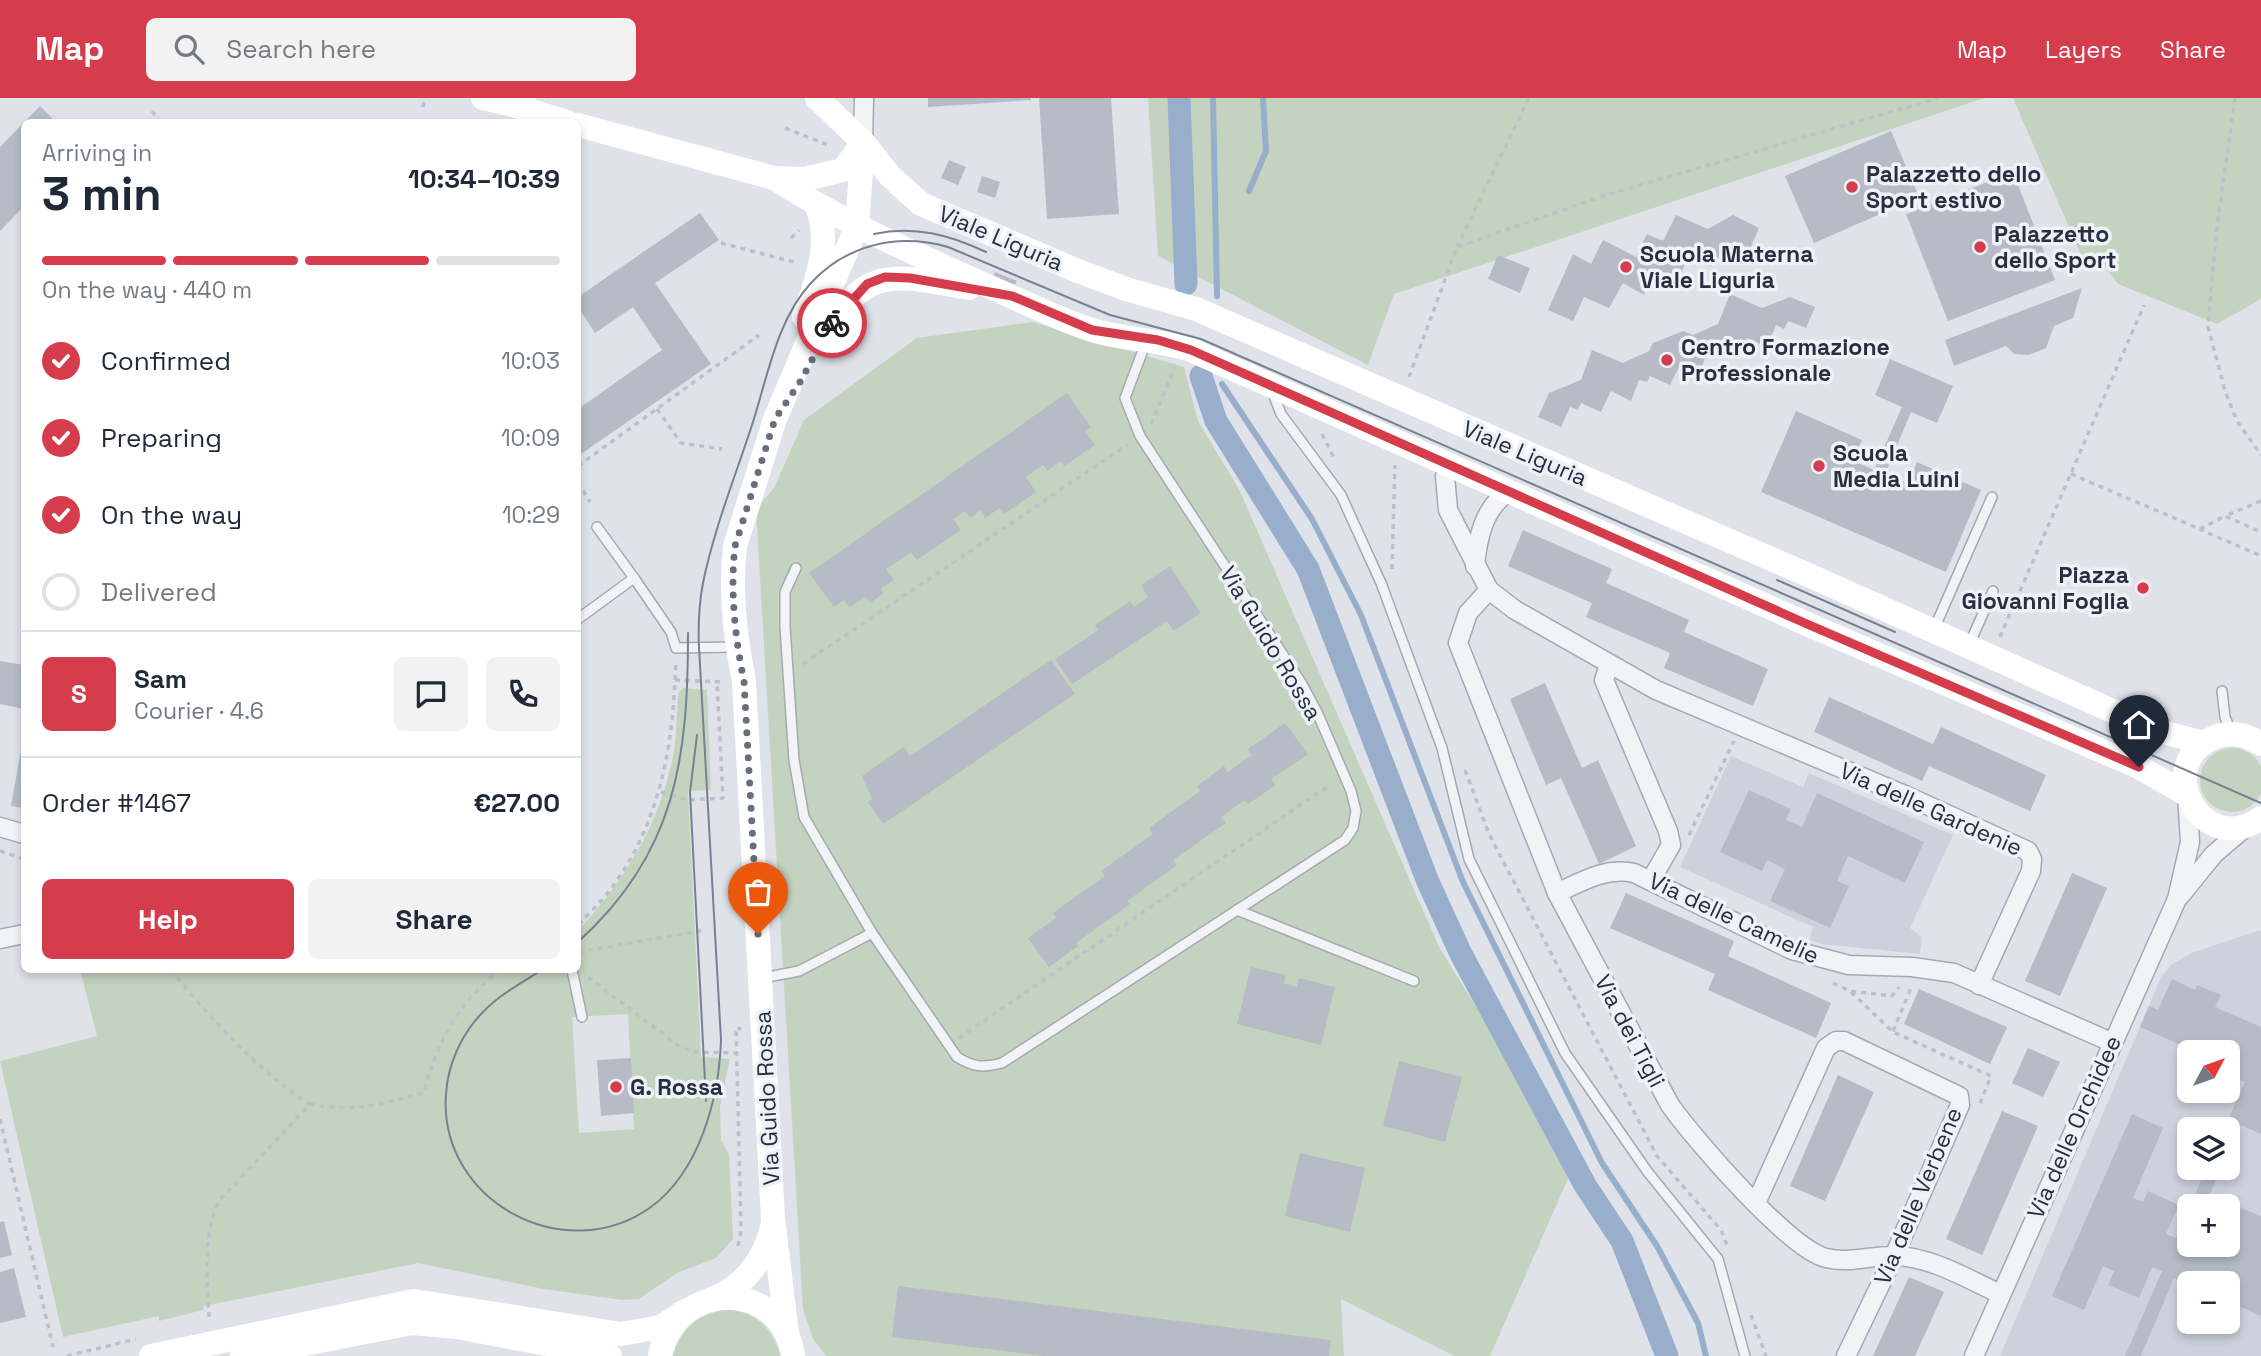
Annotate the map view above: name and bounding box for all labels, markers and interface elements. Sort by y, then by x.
search box [146,18,636,81]
text: Map [35,28,104,70]
icon: search [170,30,208,68]
text: Search here [226,32,376,66]
text: Map [1957,34,2007,65]
text: Layers [2045,34,2122,65]
text: Share [2160,34,2226,65]
text: Arriving in [42,138,152,168]
place label: Palazzetto dello Sport estivo [1866,159,2041,215]
text: 10:34–10:39 [408,162,560,196]
text: 3 min [42,165,162,223]
marker: Palazzetto dello Sport estivo [1844,179,1860,195]
street label: Viale Liguria [934,198,1068,278]
place label: Palazzetto dello Sport [1994,219,2116,275]
place label: Scuola Materna Viale Liguria [1640,239,1814,295]
marker: Palazzetto dello Sport [1972,239,1988,255]
marker: Scuola Materna Viale Liguria [1618,259,1634,275]
text: On the way · 440 m [42,275,252,305]
courier [797,288,867,358]
icon: bike [813,304,851,342]
place label: Centro Formazione Professionale [1681,332,1890,388]
icon: check [42,342,80,380]
text: Confirmed [101,344,231,378]
text: 10:03 [501,346,560,376]
marker: Centro Formazione Professionale [1659,352,1675,368]
street label: Viale Liguria [1458,413,1592,493]
icon: check [42,419,80,457]
text: Preparing [101,421,222,455]
text: 10:09 [501,423,560,453]
place label: Scuola Media Luini [1833,438,1960,494]
marker: Scuola Media Luini [1811,458,1827,474]
icon: check [42,496,80,534]
text: On the way [101,498,242,532]
text: 10:29 [502,500,560,530]
street label: Via Guido Rossa [1213,560,1329,726]
place label: Piazza Giovanni Foglia [1962,560,2129,616]
text: Delivered [101,575,217,609]
marker: Piazza Giovanni Foglia [2135,580,2151,596]
button: chat [394,657,468,731]
button: phone [486,657,560,731]
text: Sam [134,662,187,696]
text: S [71,677,87,711]
pin [2109,695,2169,767]
text: Courier · 4.6 [134,696,264,726]
icon: home [2120,706,2158,744]
street label: Via delle Gardenie [1835,755,2027,863]
text: Order #1467 [42,786,191,820]
text: €27.00 [473,786,560,820]
pin [728,862,788,934]
street label: Via delle Camelie [1644,865,1824,971]
icon: bag [739,873,777,911]
button: Help [42,879,294,959]
button: Share [308,879,560,959]
street label: Via dei Tigli [1588,969,1672,1093]
street label: Via Guido Rossa [747,1010,787,1186]
street label: Via delle Orchidee [2020,1031,2128,1223]
north arrow [2177,1040,2240,1102]
map controls [2177,1040,2240,1334]
place label: G. Rossa [630,1072,723,1102]
marker: G. Rossa [608,1079,624,1095]
street label: Via delle Verbene [1867,1103,1969,1289]
button: layers [2177,1117,2240,1180]
button: + [2177,1194,2240,1257]
button: − [2177,1271,2240,1334]

